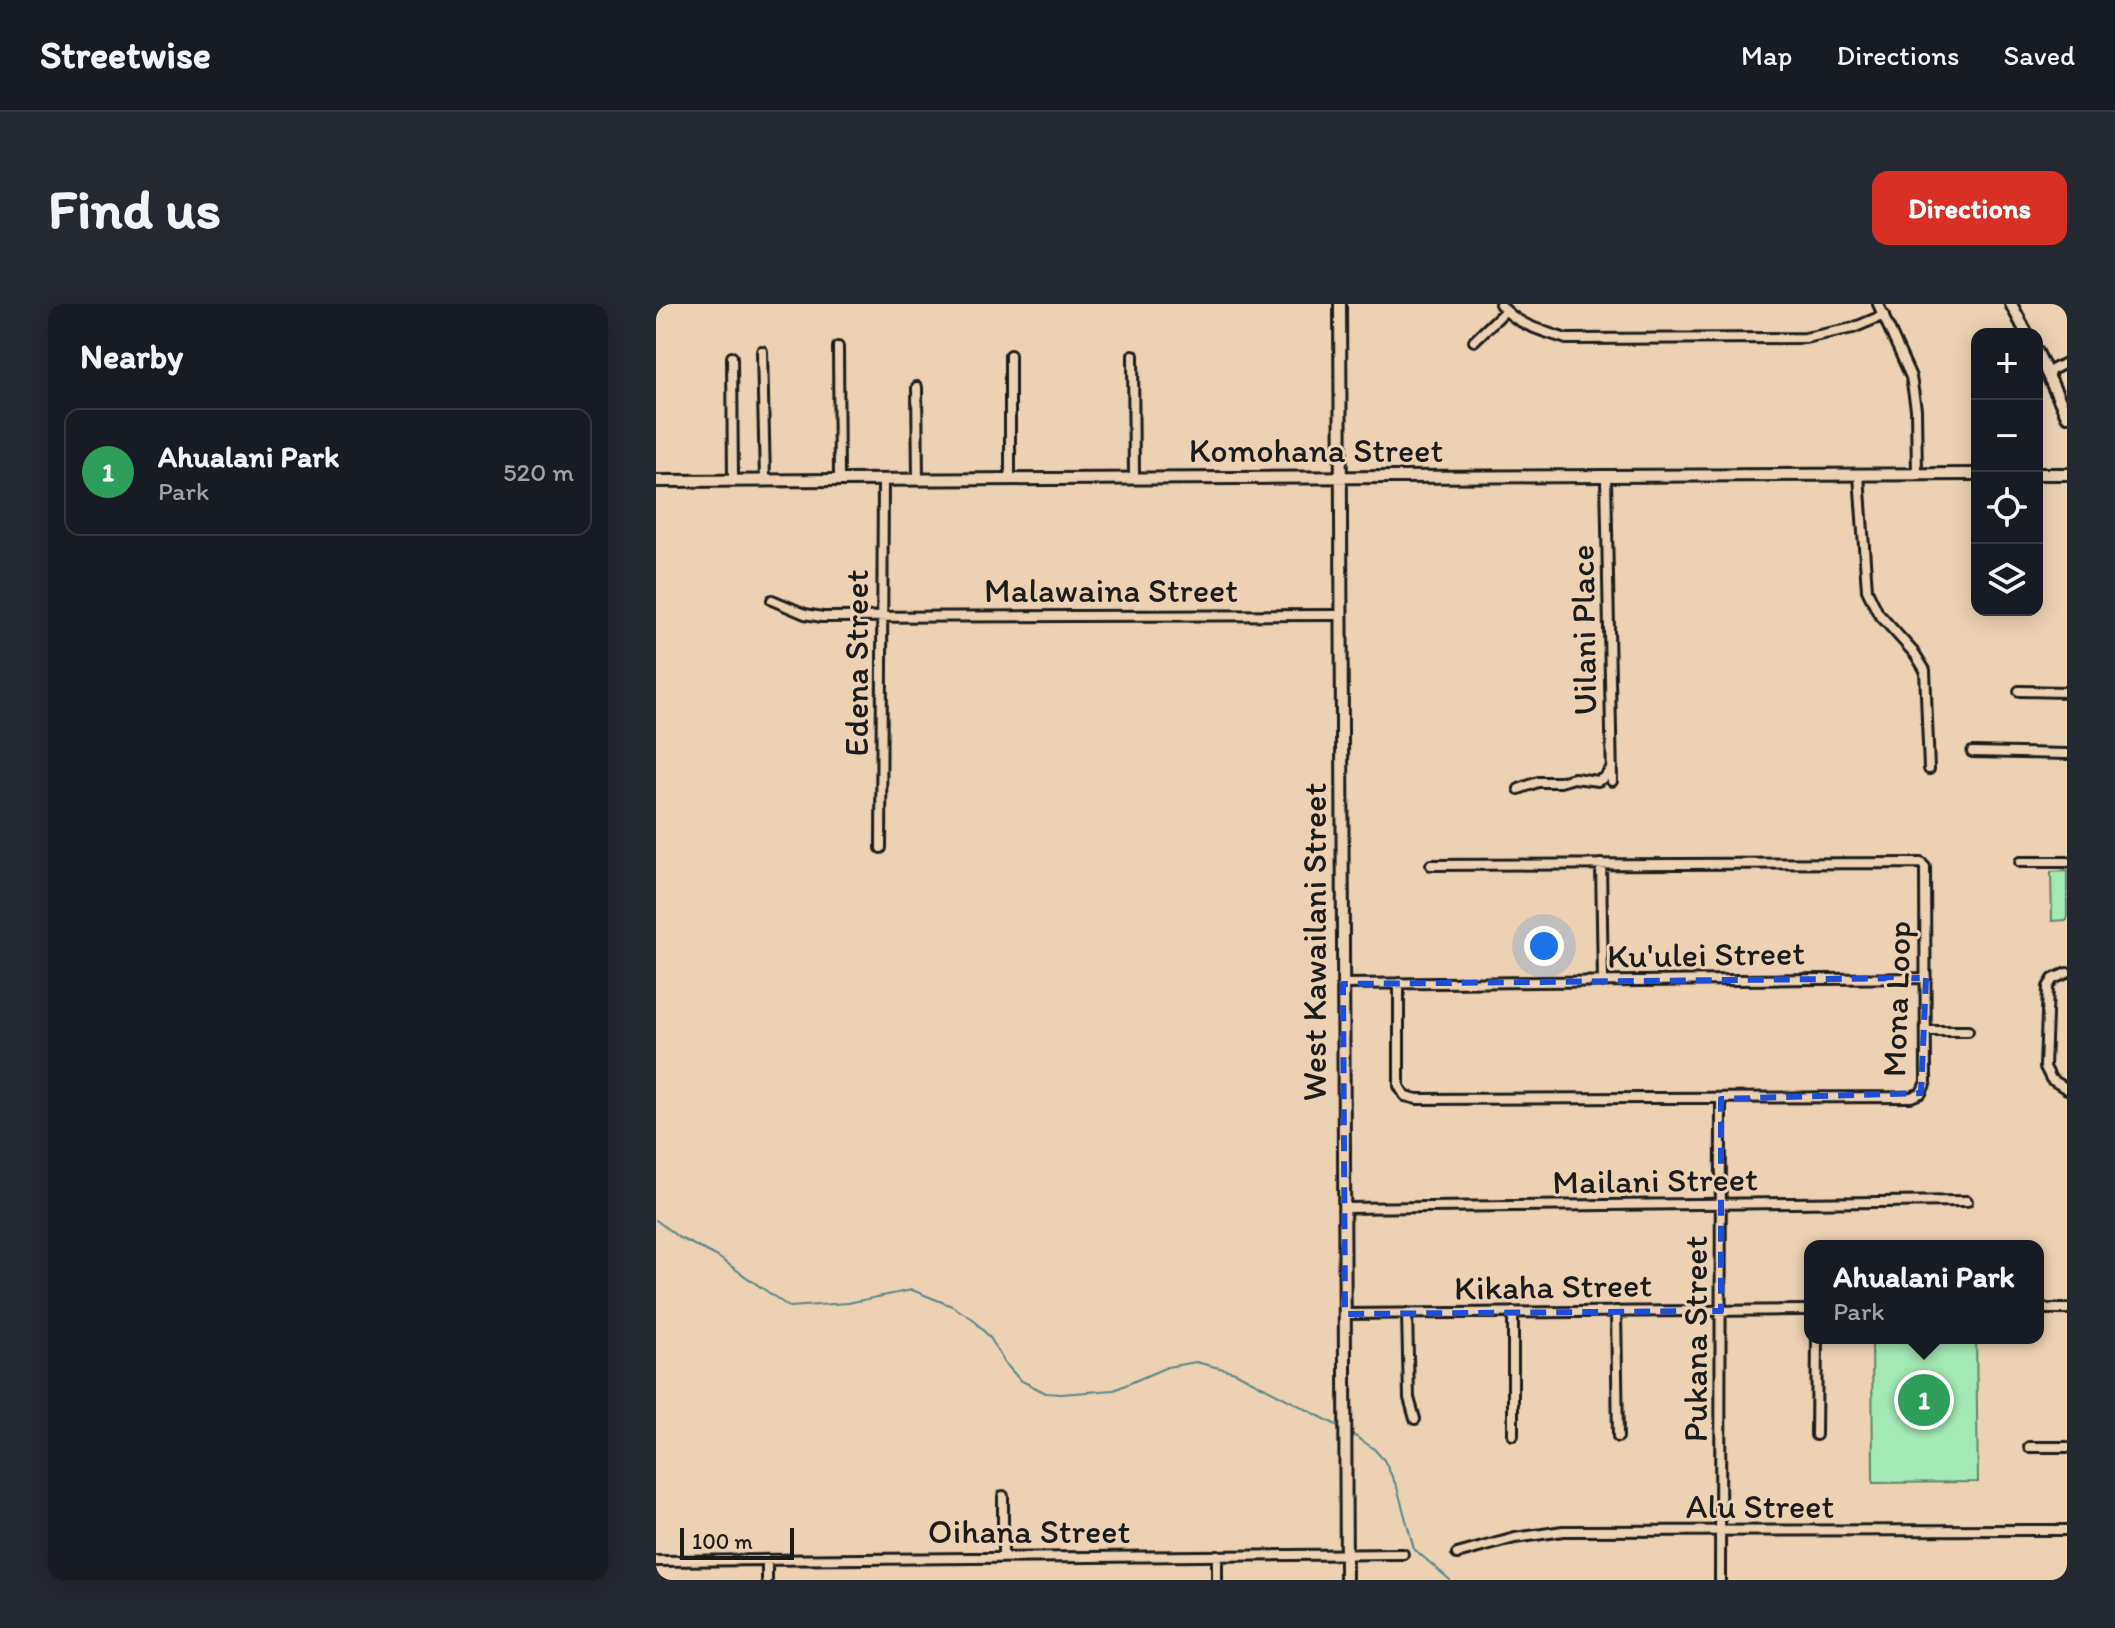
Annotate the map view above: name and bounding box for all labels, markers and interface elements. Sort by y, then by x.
text: Streetwise [40,32,211,78]
text: Map [1741,38,1792,72]
text: Directions [1836,38,1960,72]
text: Saved [2004,38,2075,72]
button: Directions [1872,171,2067,245]
text: Find us [48,175,221,242]
map controls [1971,328,2043,616]
button: + [1971,328,2043,400]
text: Nearby [80,336,183,377]
button: − [1971,400,2043,472]
street label: Komohana Street [1189,430,1443,471]
text: Ahualani Park [158,438,339,475]
text: 1 [102,456,114,488]
text: 520 m [503,456,574,488]
button: locate [1971,472,2043,544]
text: Park [158,475,209,507]
street label: Uilani Place [1562,544,1605,716]
button: layers [1971,544,2043,616]
street label: Edena Street [836,569,877,756]
street label: Malawaina Street [984,570,1238,611]
street label: West Kawailani Street [1294,783,1335,1101]
street label: Mona Loop [1873,920,1920,1078]
your location [1524,926,1564,966]
street label: Ku'ulei Street [1607,932,1805,977]
street label: Mailani Street [1552,1158,1758,1203]
street label: Pukana Street [1675,1236,1716,1442]
popup [1804,1240,2044,1344]
text: Ahualani Park [1833,1258,2015,1295]
street label: Kikaha Street [1454,1264,1653,1309]
text: Park [1833,1295,1885,1327]
pin: 1 [1898,1370,1950,1430]
street label: Alu Street [1686,1486,1834,1527]
street label: Oihana Street [928,1511,1130,1552]
scale bar [680,1524,794,1560]
text: 100 m [692,1528,753,1555]

